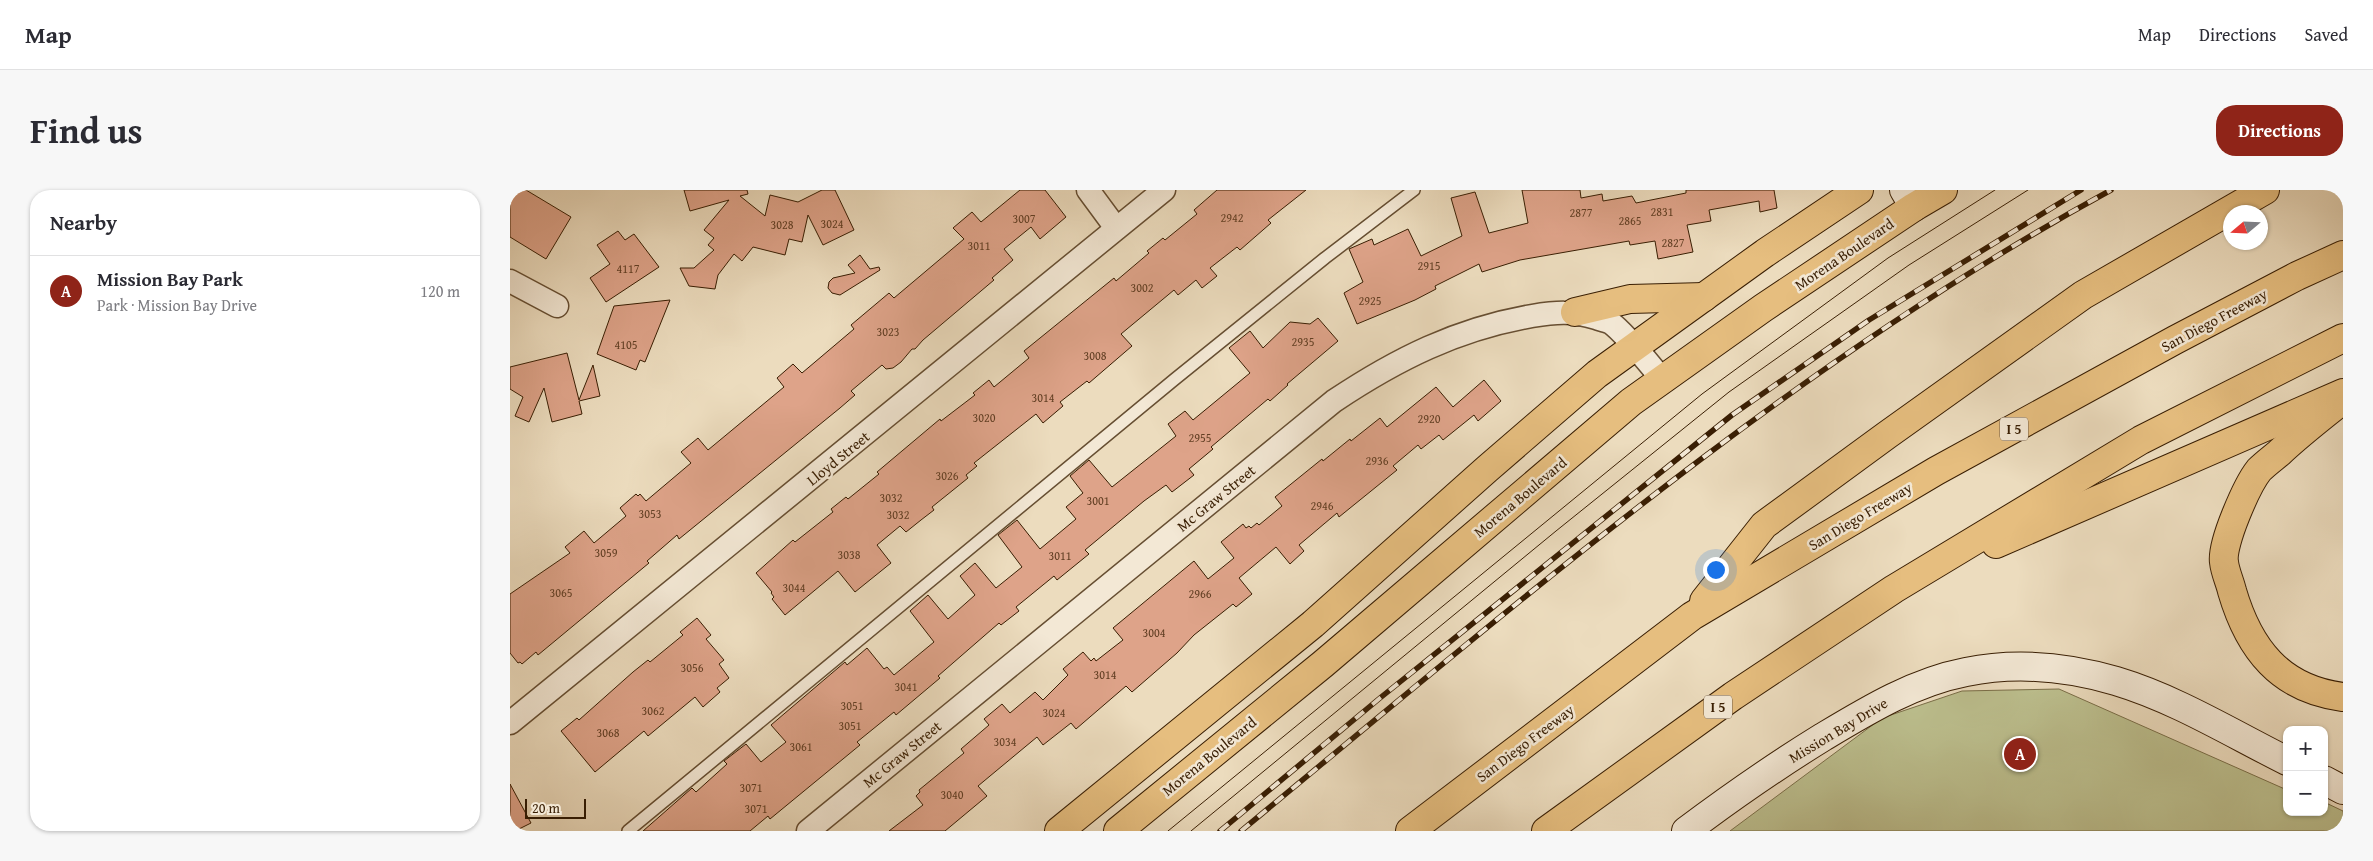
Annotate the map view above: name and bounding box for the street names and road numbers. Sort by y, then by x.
street label: Morena Boulevard [1790,213,1898,295]
street label: San Diego Freeway [2157,283,2271,357]
road number: I 5 [2000,418,2028,440]
street label: Lloyd Street [802,426,875,490]
street label: Morena Boulevard [1469,452,1571,542]
street label: Mc Graw Street [1172,459,1260,536]
street label: San Diego Freeway [1804,477,1916,555]
street label: Mission Bay Drive [1785,692,1891,768]
road number: I 5 [1704,696,1732,718]
street label: San Diego Freeway [1472,699,1579,787]
street label: Morena Boulevard [1157,711,1261,801]
street label: Mc Graw Street [858,715,946,792]

